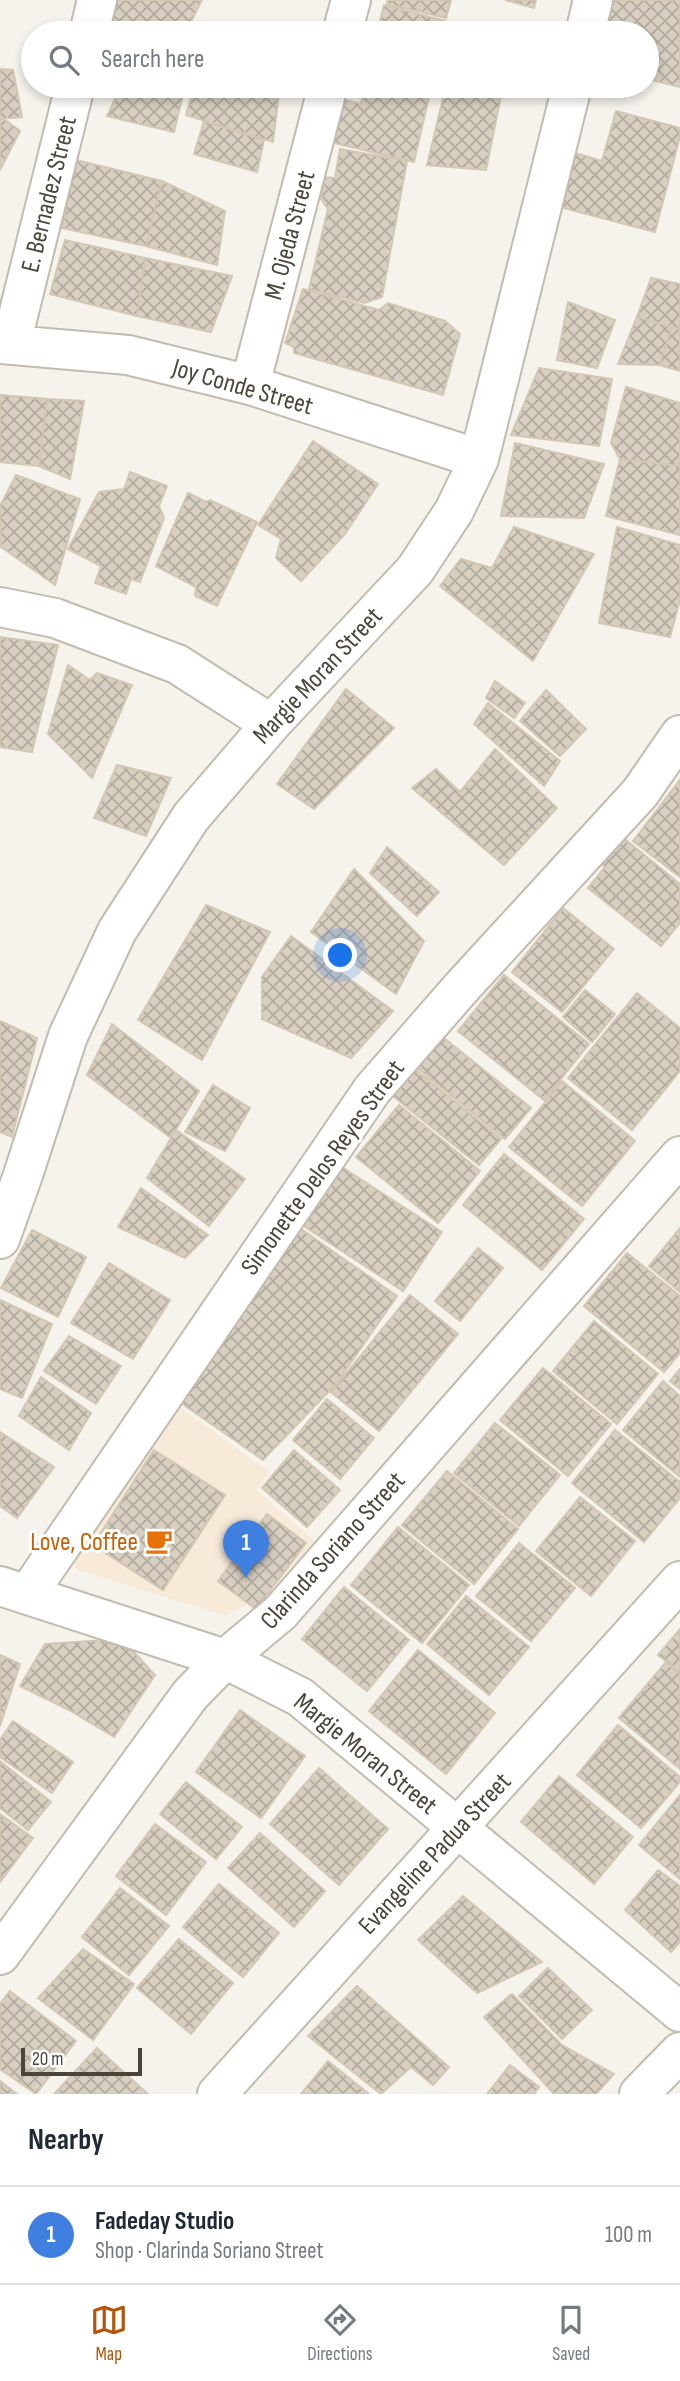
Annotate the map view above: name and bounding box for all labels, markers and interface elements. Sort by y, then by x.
search box [21,21,659,98]
icon: search [45,41,83,79]
text: Search here [101,44,204,75]
street label: E. Bernadez Street [15,113,84,276]
street label: M. Ojeda Street [258,167,323,303]
street label: Joy Conde Street [168,352,316,422]
street label: Margie Moran Street [247,601,389,751]
your location [323,938,357,972]
street label: Simonette Delos Reyes Street [235,1054,412,1281]
street label: Clarinda Soriano Street [254,1466,412,1636]
pin: 1 [223,1520,269,1578]
cafe icon: Love, Coffee [144,1526,174,1556]
place label: Love, Coffee [30,1527,138,1558]
street label: Margie Moran Street [287,1687,443,1821]
street label: Evangeline Padua Street [352,1767,518,1941]
scale bar [21,2045,142,2077]
text: 20 m [32,2048,64,2071]
text: Nearby [28,2122,104,2158]
text: Fadeday Studio [95,2206,234,2237]
text: 1 [46,2221,56,2249]
text: 100 m [605,2221,652,2249]
text: Shop · Clarinda Soriano Street [95,2237,323,2265]
tab: Map [90,2301,128,2366]
tab: Directions [307,2301,373,2366]
tab: Saved [552,2301,590,2366]

